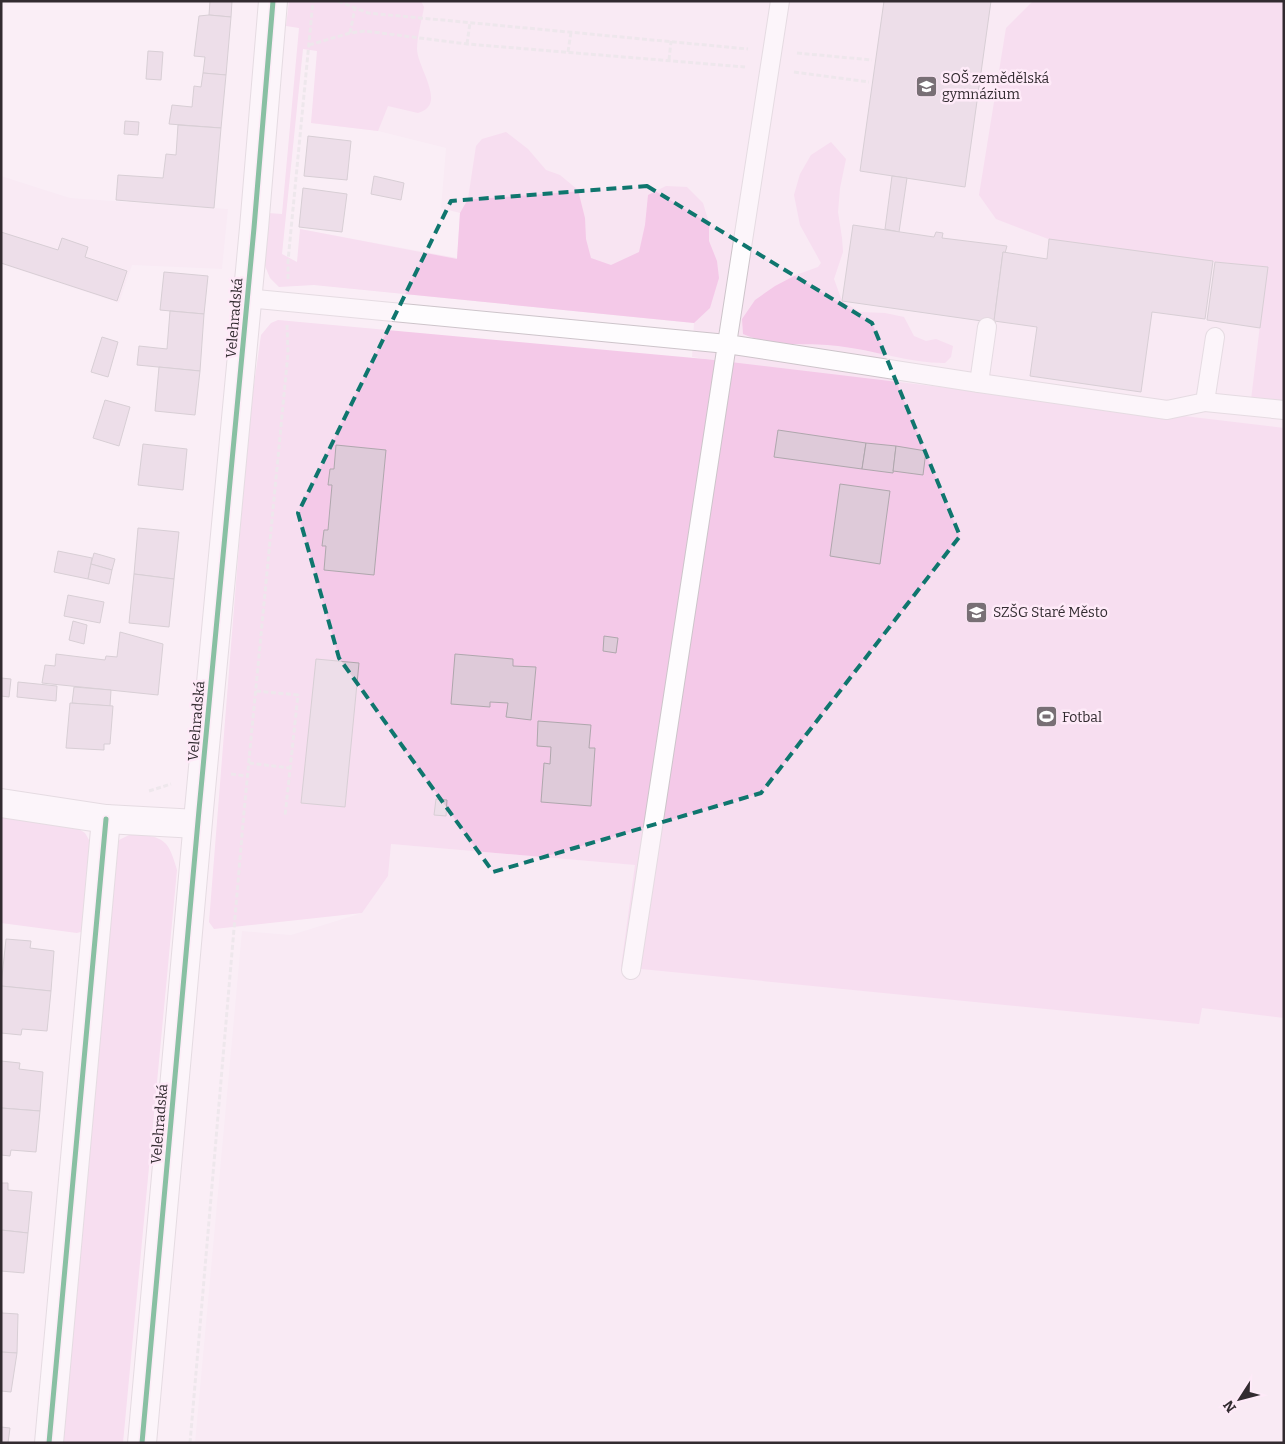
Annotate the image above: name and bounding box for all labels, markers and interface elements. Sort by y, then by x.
place label: SOŠ zemědělská gymnázium [942,69,1050,103]
school or university icon: SOŠ zemědělská gymnázium [914,74,938,98]
street label: Velehradská [223,277,246,359]
school or university icon: SZŠG Staré Město [965,600,989,624]
place label: SZŠG Staré Město [993,603,1108,621]
street label: Velehradská [185,680,208,762]
sports icon: Fotbal [1034,705,1058,729]
place label: Fotbal [1062,709,1102,726]
street label: Velehradská [148,1083,171,1165]
north arrow [1215,1374,1265,1424]
text: N [1220,1397,1240,1416]

